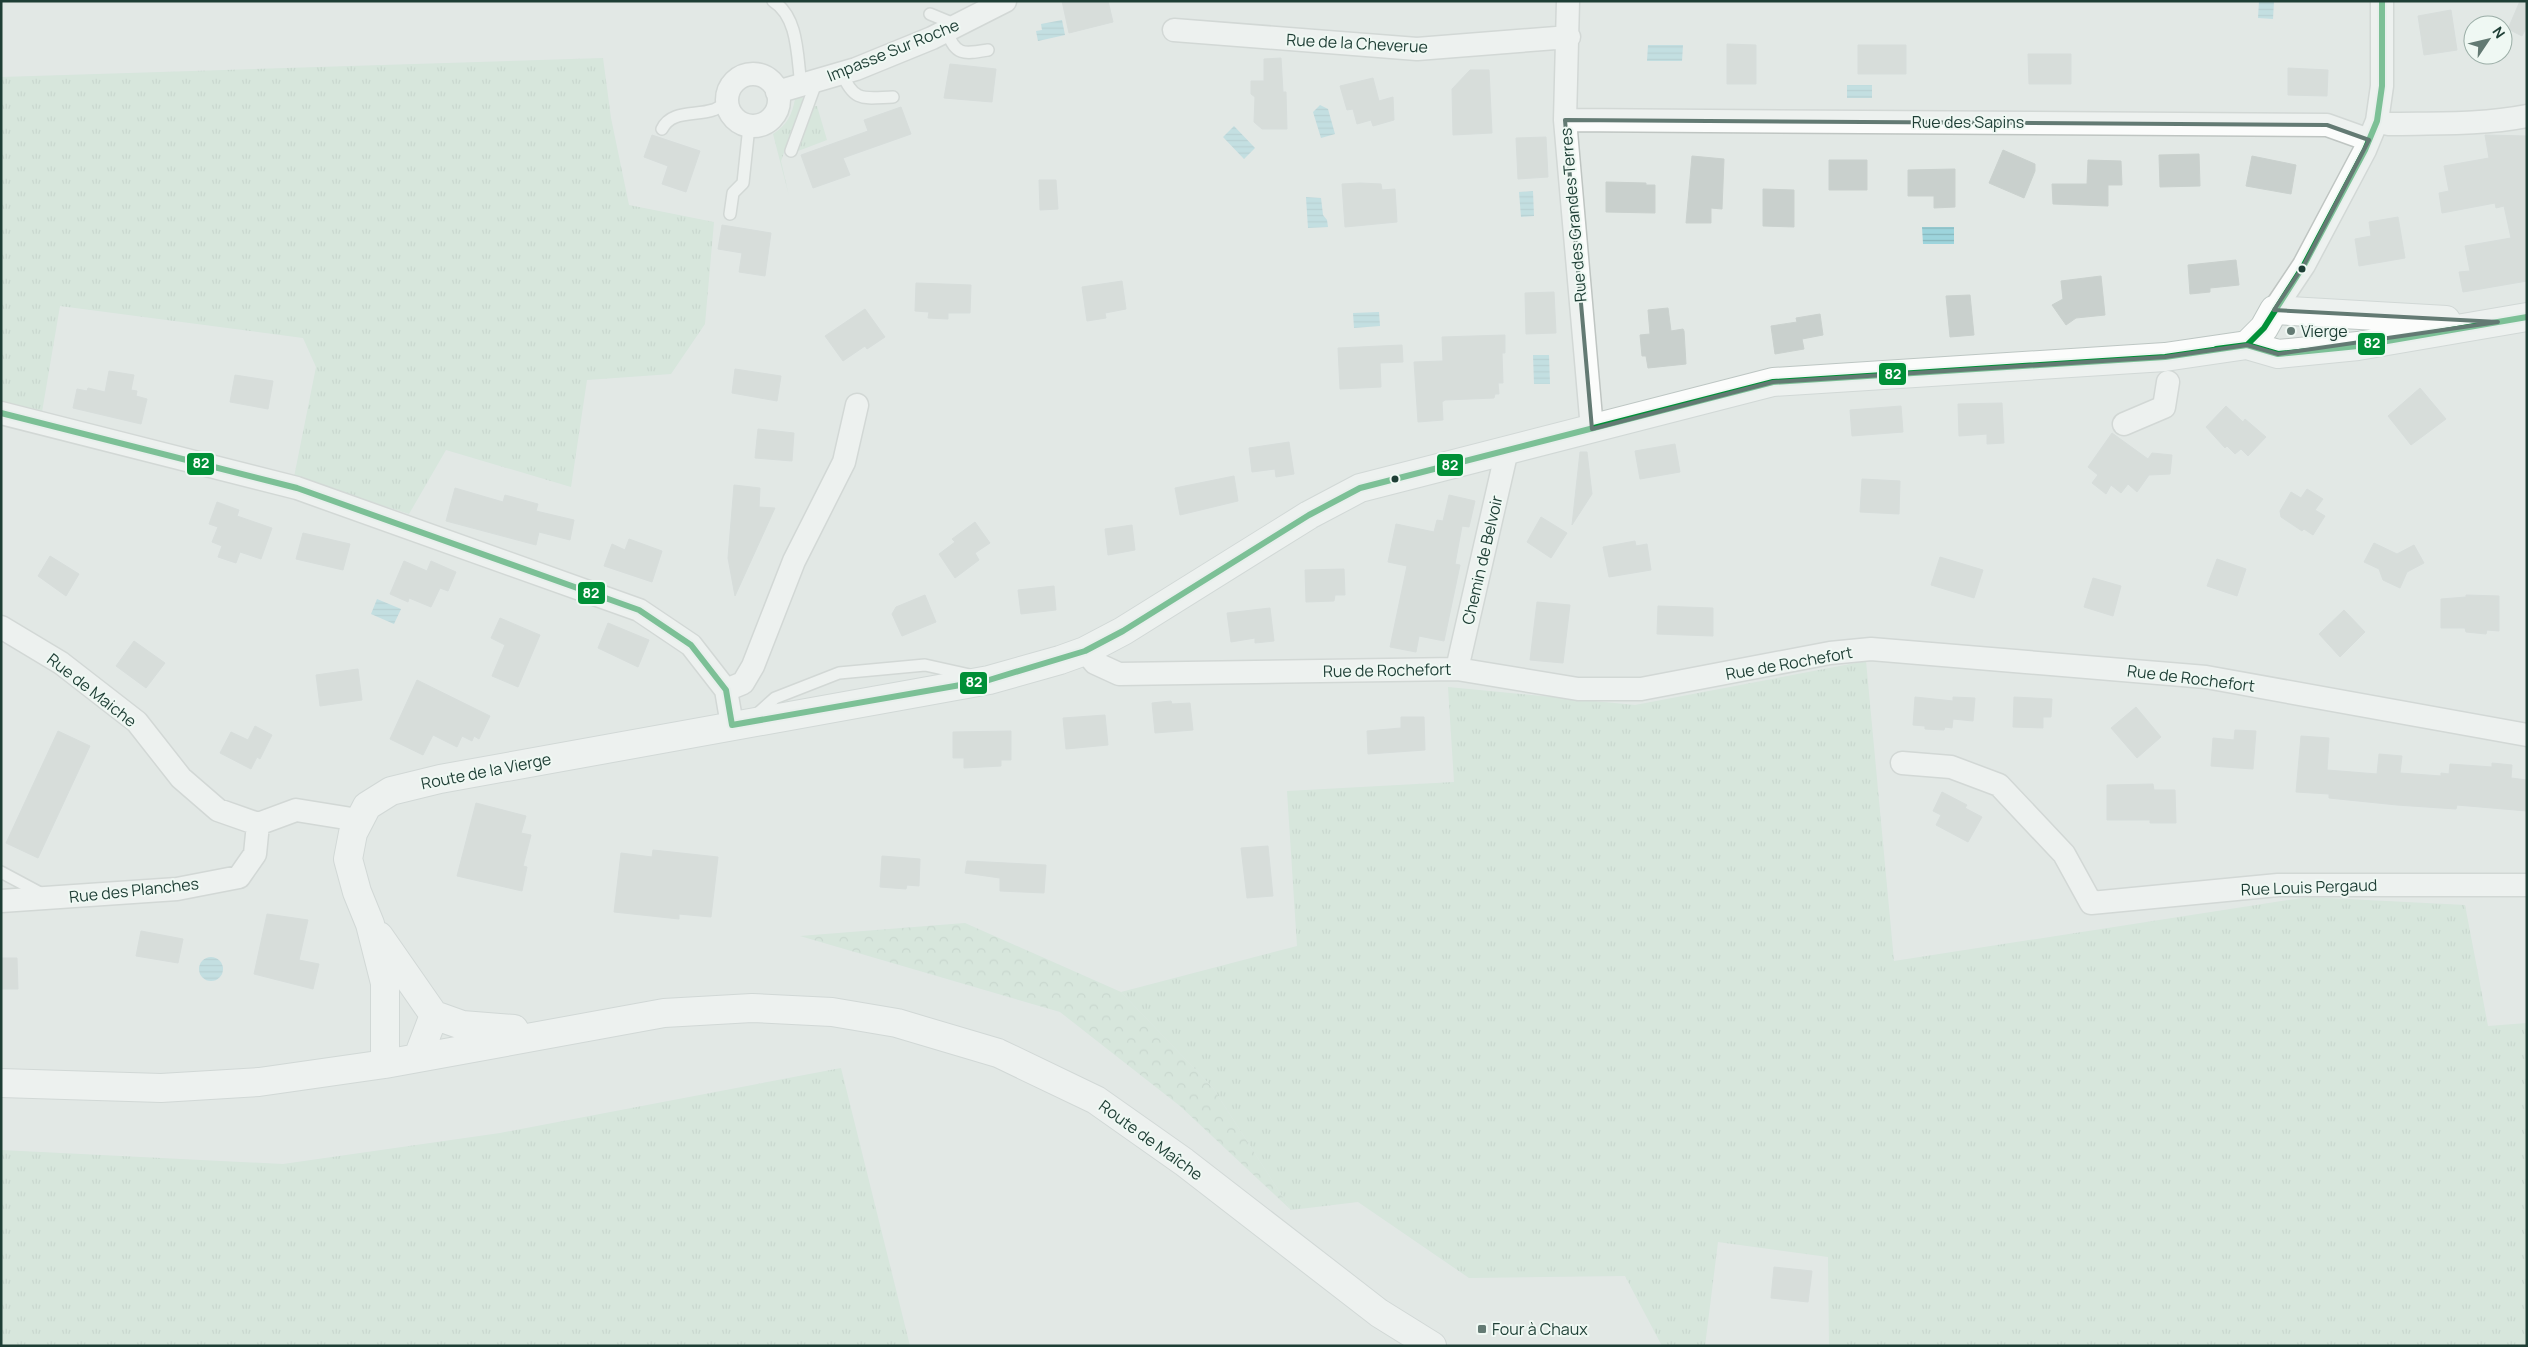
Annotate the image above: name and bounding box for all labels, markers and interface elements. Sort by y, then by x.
street label: Impasse Sur Roche [824,13,962,87]
north arrow [2463,15,2513,65]
text: N [2488,23,2510,42]
street label: Rue de la Cheverue [1286,28,1428,58]
street label: Rue des Sapins [1912,111,2024,133]
street label: Rue des Grandes Terres [1554,127,1592,303]
unlabelled marker [2297,264,2307,274]
place label: Vierge [2301,320,2348,342]
marker: Vierge [2285,325,2297,337]
line badge: 82 [2357,332,2386,356]
text: 82 [2364,333,2380,352]
line badge: 82 [1878,362,1907,386]
text: 82 [1885,364,1901,383]
line badge: 82 [186,452,215,476]
text: 82 [193,453,209,472]
line badge: 82 [1436,453,1464,477]
text: 82 [1442,455,1458,474]
unlabelled marker [1390,474,1400,484]
street label: Chemin de Belvoir [1456,493,1508,627]
line badge: 82 [577,581,606,605]
text: 82 [583,583,599,602]
street label: Rue de Rochefort [1724,641,1854,685]
street label: Rue de Maiche [43,648,141,732]
street label: Rue de Rochefort [1323,658,1451,682]
street label: Rue de Rochefort [2126,659,2256,697]
line badge: 82 [959,671,988,695]
text: 82 [966,672,982,691]
street label: Route de la Vierge [419,748,553,794]
street label: Rue des Planches [68,872,200,908]
street label: Rue Louis Pergaud [2240,874,2378,900]
street label: Route de Maîche [1095,1095,1207,1185]
place label: Four à Chaux [1492,1318,1588,1340]
marker: Four à Chaux [1476,1323,1488,1335]

